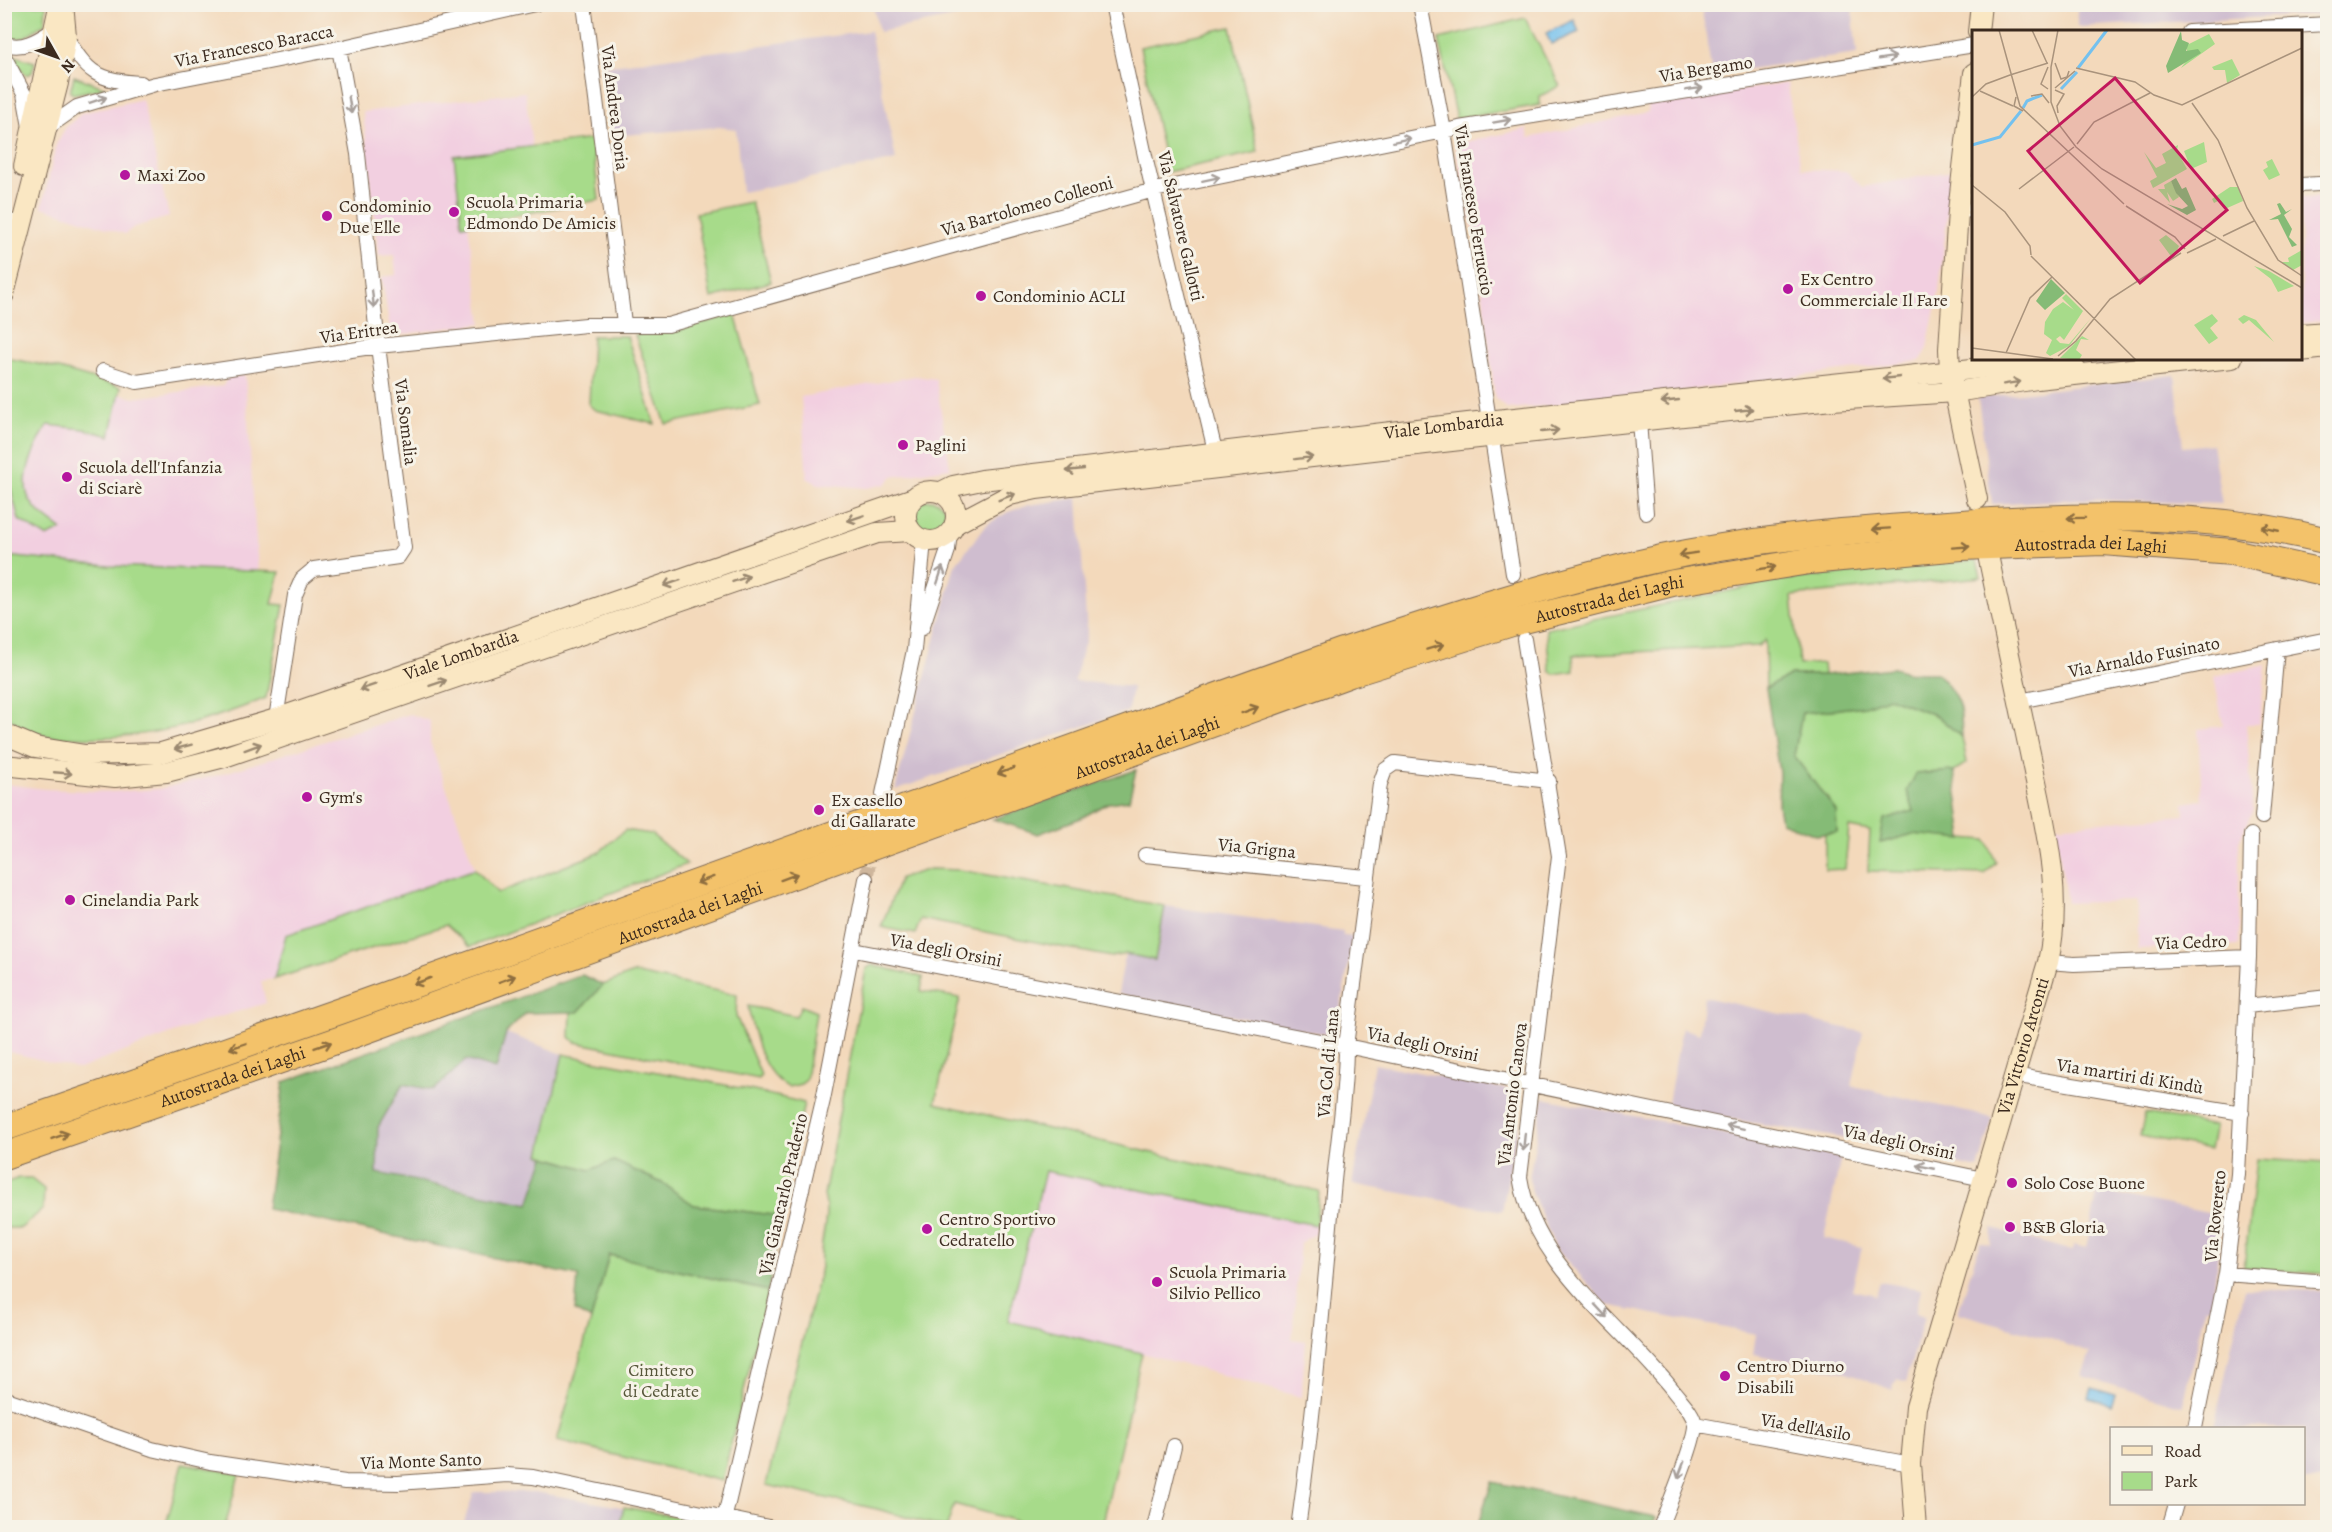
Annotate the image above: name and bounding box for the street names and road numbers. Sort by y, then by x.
street label: Via Francesco Baracca [172,19,336,73]
street label: Via Andrea Doria [595,43,635,172]
street label: Via Bergamo [1657,50,1754,88]
street label: Via Francesco Ferruccio [1448,122,1499,297]
street label: Via Salvatore Gallotti [1152,148,1210,303]
street label: Via Bartolomeo Colleoni [937,170,1116,242]
street label: Via Eritrea [317,315,400,349]
street label: Via Somalia [389,377,423,467]
street label: Viale Lombardia [1382,407,1505,445]
street label: Autostrada dei Laghi [2013,530,2168,559]
street label: Autostrada dei Laghi [1532,569,1686,629]
street label: Viale Lombardia [399,624,522,686]
street label: Via Arnaldo Fusinato [2065,631,2222,684]
street label: Autostrada dei Laghi [1070,710,1223,785]
street label: Via Grigna [1216,832,1298,864]
street label: Autostrada dei Laghi [613,876,766,950]
street label: Via degli Orsini [887,927,1004,973]
street label: Via Cedro [2154,929,2227,955]
street label: Via Vittorio Arconti [1991,974,2055,1118]
street label: Via Col di Lana [1311,1007,1345,1119]
street label: Via degli Orsini [1364,1020,1481,1068]
street label: Via Antonio Canova [1491,1020,1533,1168]
street label: Autostrada dei Laghi [156,1040,309,1113]
street label: Via martiri di Kindù [2054,1052,2205,1099]
street label: Via Giancarlo Praderio [752,1111,813,1278]
street label: Via degli Orsini [1840,1118,1957,1166]
street label: Via Rovereto [2198,1169,2232,1264]
street label: Via dell'Asilo [1758,1407,1853,1447]
street label: Via Monte Santo [359,1447,482,1475]

